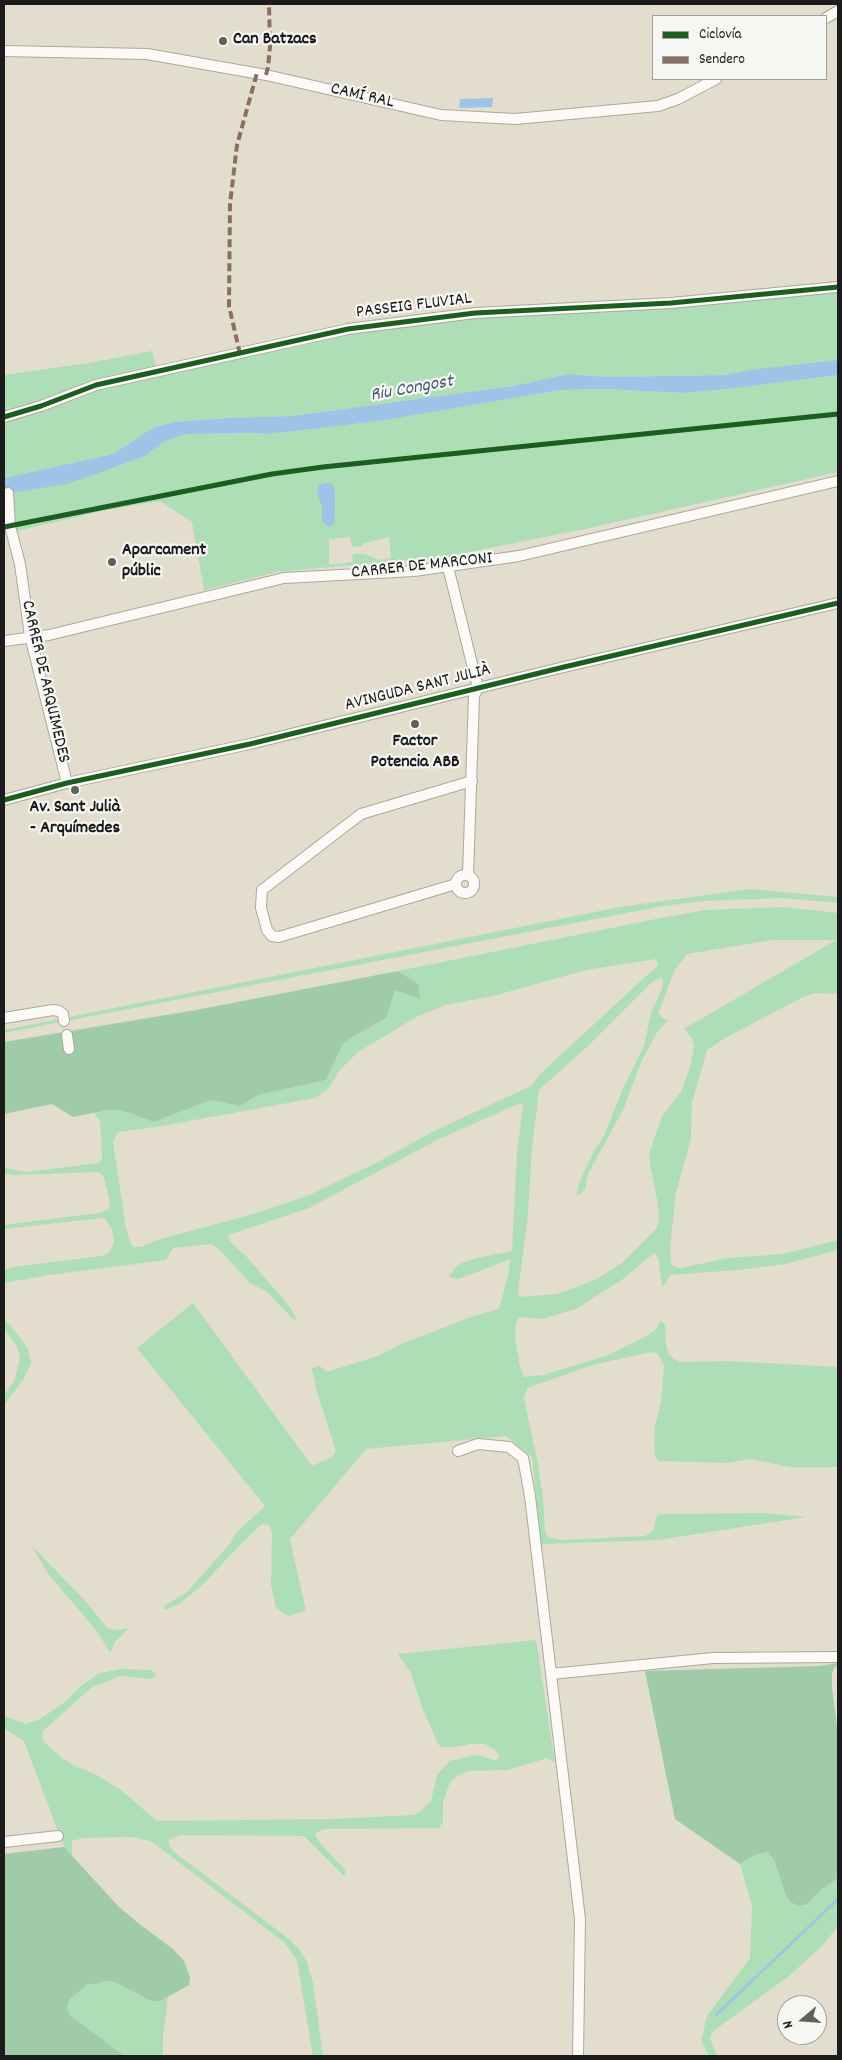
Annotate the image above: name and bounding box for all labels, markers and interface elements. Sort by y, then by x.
legend [652,15,827,80]
text: Ciclovía [699,24,741,46]
place label: Can Batzacs [233,30,316,52]
marker: Can Batzacs [217,35,229,47]
text: Sendero [699,49,745,71]
street label: CAMÍ RAL [328,79,396,115]
street label: PASSEIG FLUVIAL [355,289,473,325]
water label: Riu Congost [369,372,455,408]
place label: Aparcament públic [122,541,206,584]
street label: CARRER DE MARCONI [350,549,494,585]
marker: Aparcament públic [106,556,118,568]
street label: CARRER DE ARQUIMEDES [15,599,73,765]
street label: AVINGUDA SANT JULIÀ [343,660,493,718]
marker: Factor Potencia ABB [409,718,421,730]
place label: Factor Potencia ABB [370,732,460,774]
marker: Av. Sant Julià - Arquímedes [69,784,81,796]
place label: Av. Sant Julià - Arquímedes [30,798,120,841]
north arrow [777,1995,827,2045]
text: N [778,2018,799,2031]

